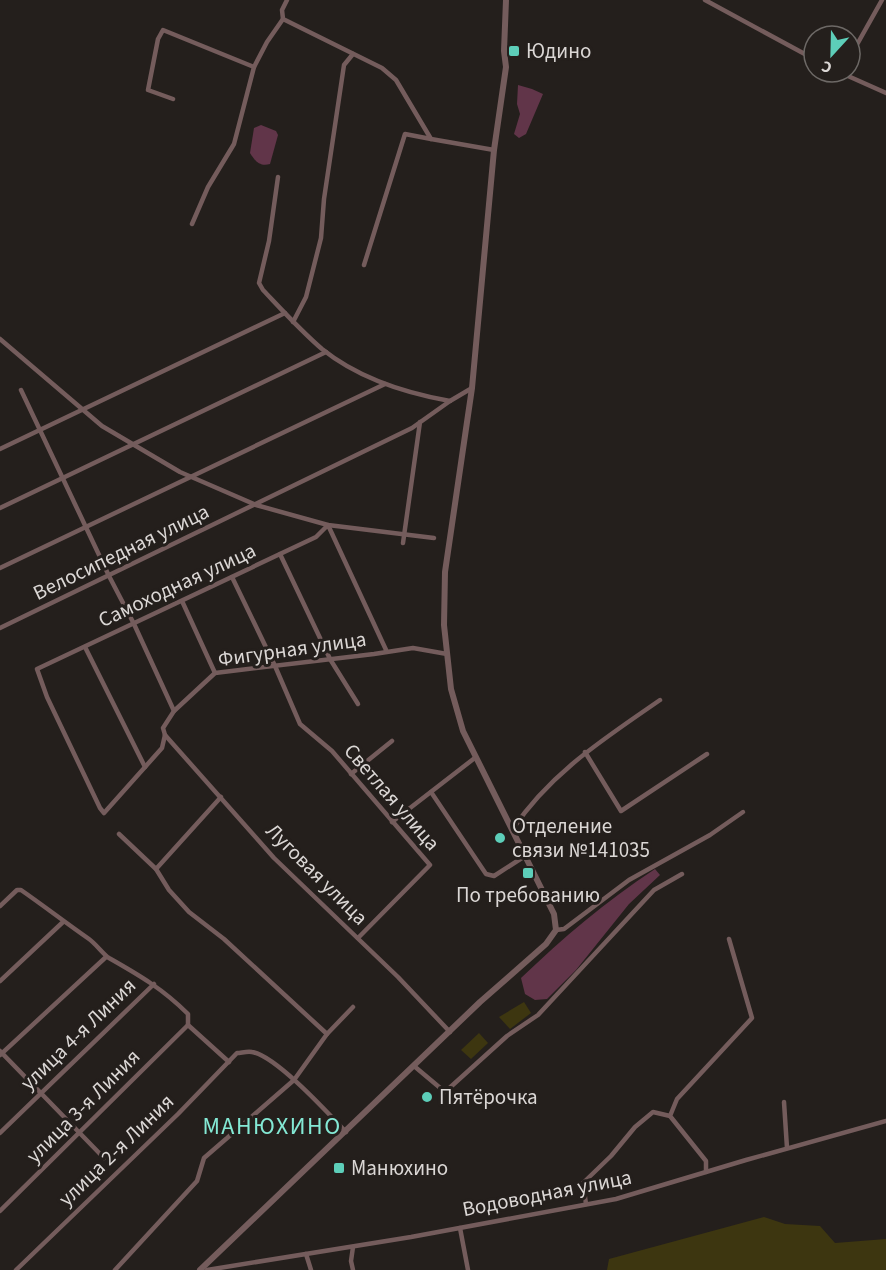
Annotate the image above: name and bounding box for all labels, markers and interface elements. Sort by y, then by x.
north arrow [802,24,862,84]
place label: Юдино [526,36,591,66]
marker: Юдино [507,44,521,58]
text: С [818,55,835,79]
street label: Велосипедная улица [28,496,214,608]
street label: Самоходная улица [93,535,261,635]
street label: Фигурная улица [216,624,368,674]
street label: Светлая улица [337,737,447,857]
place label: Отделение связи №141035 [512,811,650,865]
street label: Луговая улица [259,816,375,932]
marker: Отделение связи №141035 [493,831,507,845]
marker: По требованию [521,866,535,880]
place label: По требованию [456,880,600,910]
street label: улица 4-я Линия [13,971,143,1097]
street label: улица 3-я Линия [19,1042,147,1170]
place label: Пятёрочка [439,1082,538,1112]
street label: улица 2-я Линия [51,1087,181,1213]
marker: Пятёрочка [420,1090,434,1104]
district label: МАНЮХИНО [202,1109,342,1144]
place label: Манюхино [351,1153,448,1183]
marker: Манюхино [332,1161,346,1175]
street label: Водоводная улица [460,1162,634,1224]

